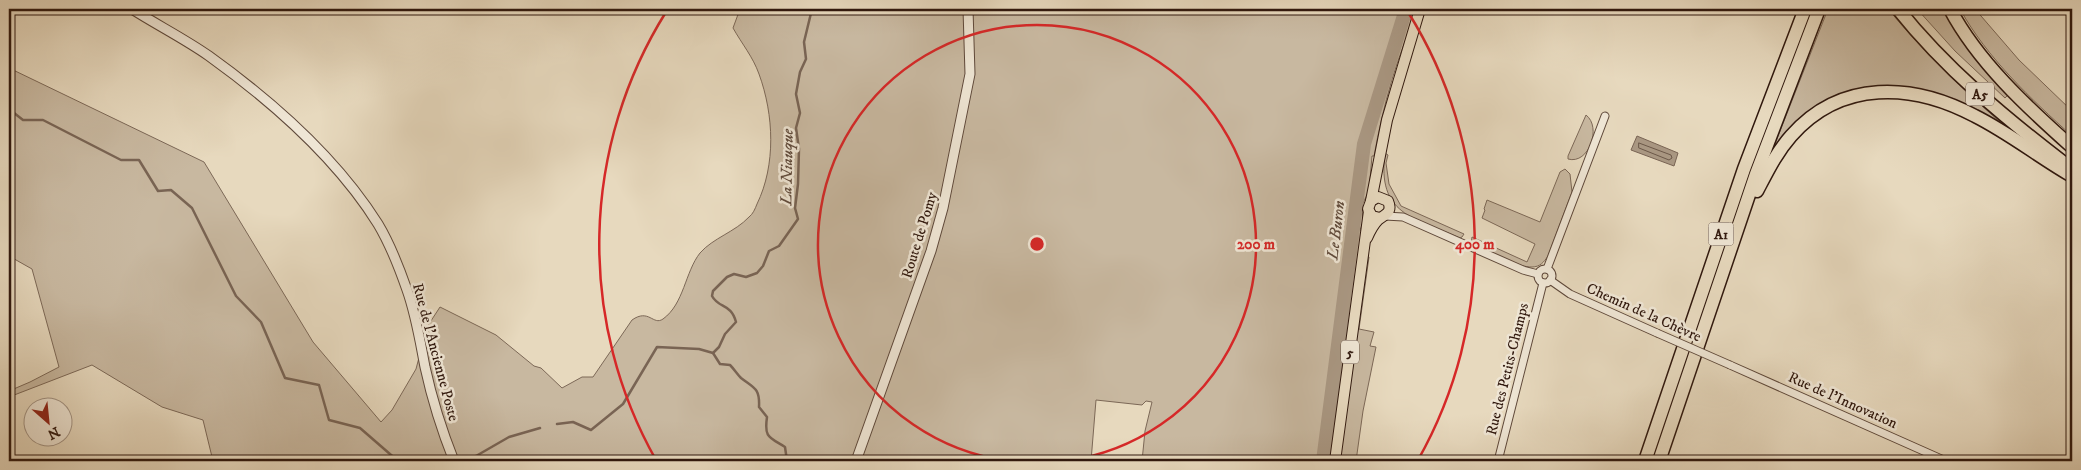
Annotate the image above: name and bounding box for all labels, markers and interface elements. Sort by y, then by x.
road number: A5 [1966,82,1994,106]
water label: La Niauque [776,128,798,206]
street label: Route de Pomy [897,189,942,281]
water label: Le Buron [1322,200,1350,262]
road number: A1 [1708,222,1734,245]
centre of rings [1028,235,1046,253]
text: 200 m [1237,235,1276,254]
text: 400 m [1454,235,1495,254]
street label: Chemin de la Chèvre [1583,279,1704,346]
street label: Rue de l'Ancienne Poste [408,281,463,423]
street label: Rue des Petits-Champs [1482,301,1533,437]
road number: 5 [1341,341,1359,364]
street label: Rue de l'Innovation [1785,368,1901,433]
north arrow [22,398,72,448]
text: N [44,422,63,444]

